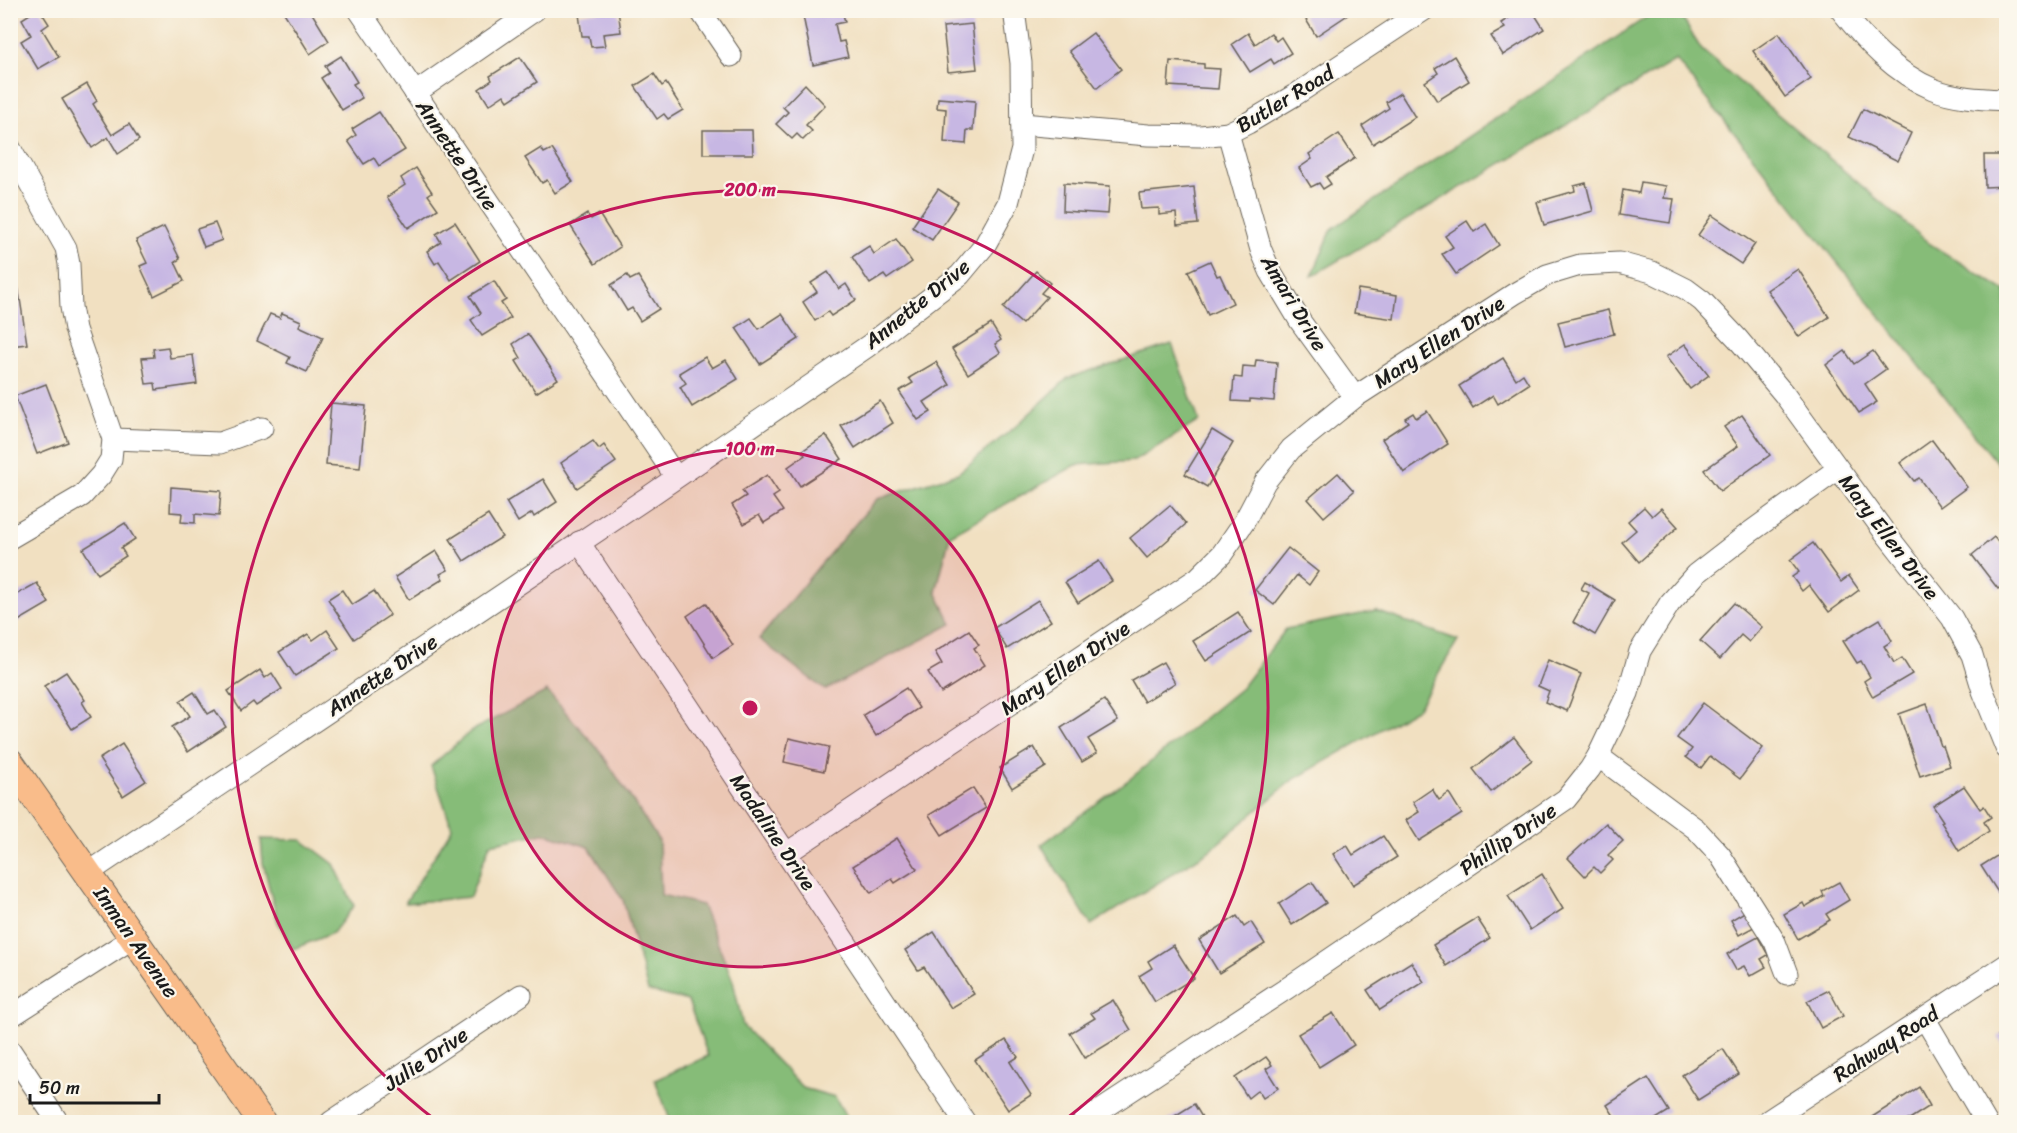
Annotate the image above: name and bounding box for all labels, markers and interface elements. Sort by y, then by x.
street label: Butler Road [1228,54,1343,143]
street label: Annette Drive [405,90,509,219]
text: 200 m [723,174,776,206]
street label: Amari Drive [1249,246,1338,359]
street label: Annette Drive [854,249,979,360]
street label: Mary Ellen Drive [1365,285,1513,399]
text: 100 m [726,433,775,465]
street label: Mary Ellen Drive [1828,465,1950,609]
street label: Mary Ellen Drive [992,610,1138,726]
street label: Annette Drive [317,623,446,727]
centre of rings [740,698,760,718]
street label: Madaline Drive [719,765,827,899]
street label: Phillip Drive [1451,792,1565,886]
street label: Inman Avenue [82,877,189,1007]
street label: Rahway Road [1825,994,1948,1093]
street label: Julie Drive [375,1016,477,1102]
scale bar [30,1067,159,1105]
text: 50 m [39,1072,80,1104]

